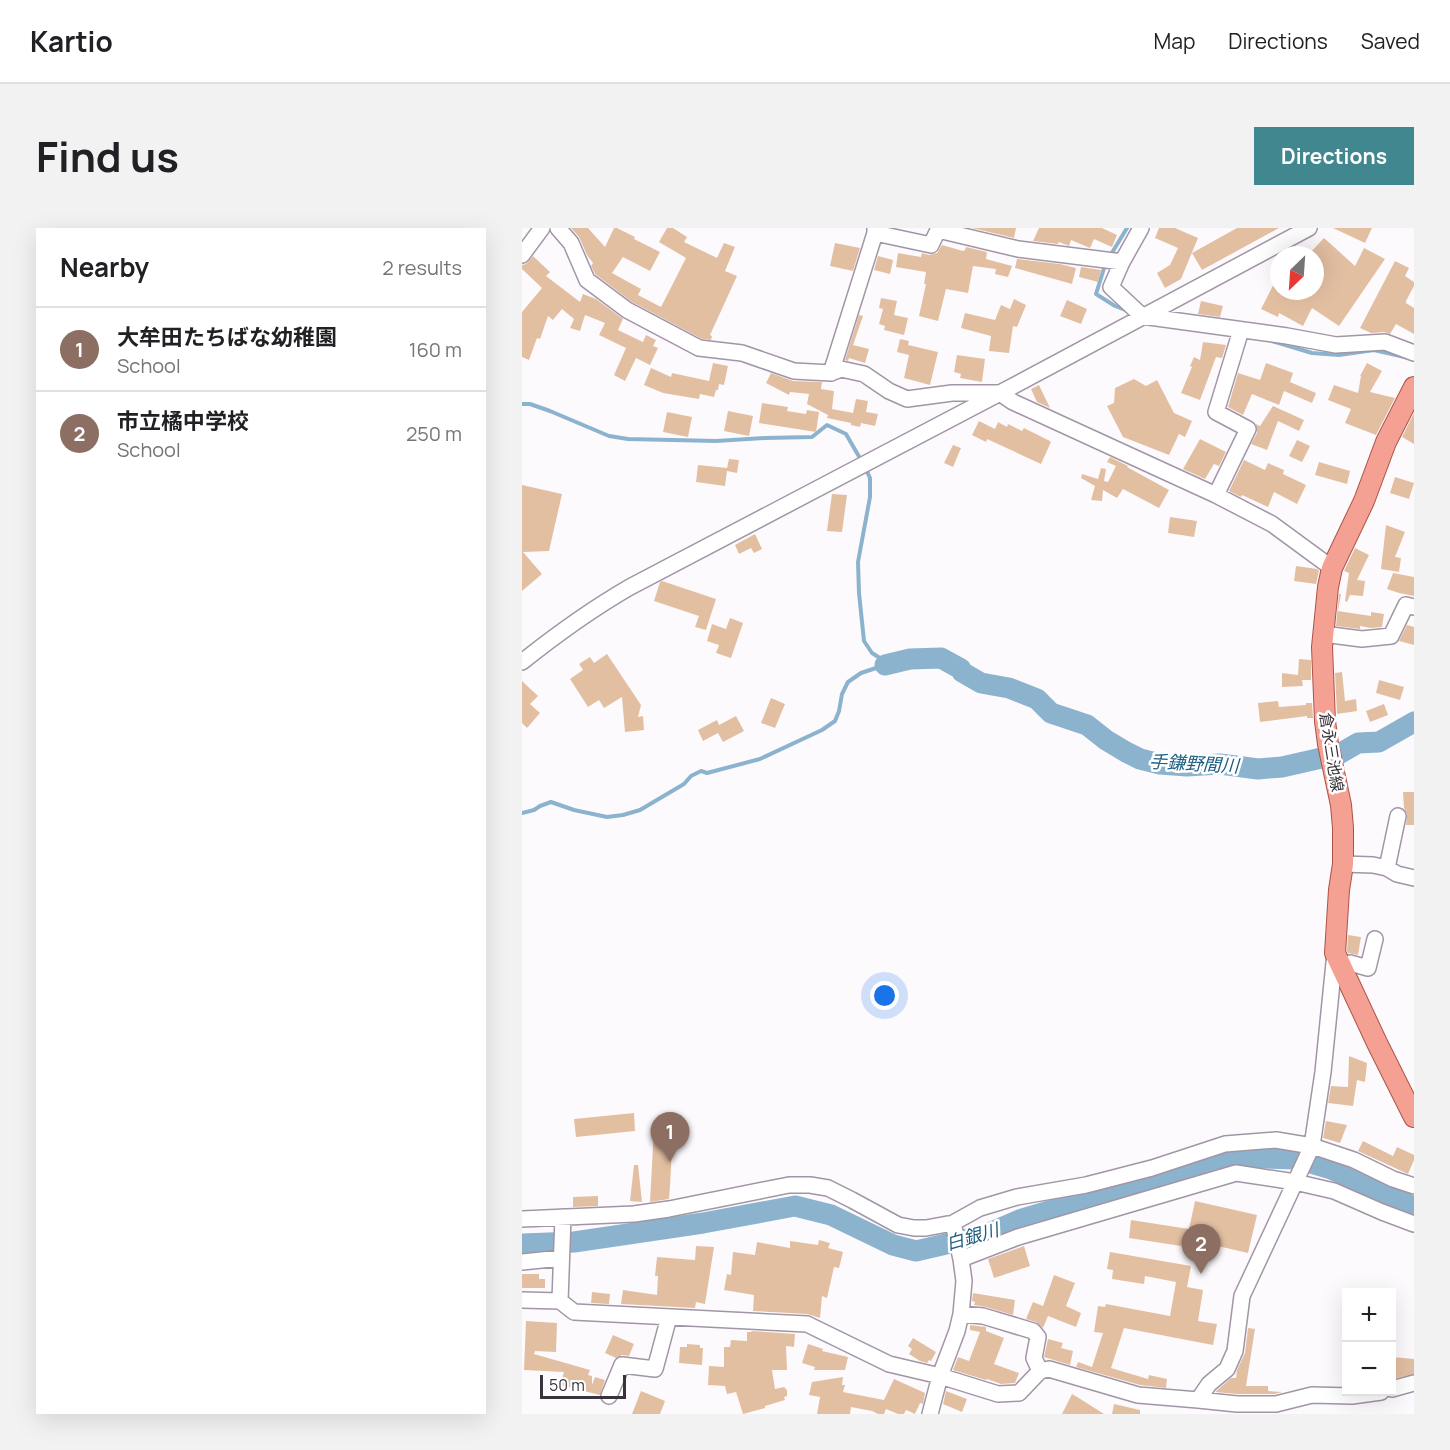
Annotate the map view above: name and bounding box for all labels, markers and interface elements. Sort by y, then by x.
text: Kartio [30,22,113,60]
text: Map [1154,27,1195,55]
text: Directions [1228,27,1328,55]
text: Saved [1361,27,1420,55]
text: Find us [36,127,179,185]
button: Directions [1254,127,1414,185]
north arrow [1270,246,1324,300]
text: Nearby [60,249,149,285]
text: 2 results [382,254,462,281]
text: 大牟田たちばな幼稚園 [117,322,337,352]
text: 1 [75,336,84,363]
text: 160 m [409,336,462,363]
text: School [117,352,181,379]
text: 市立橘中学校 [117,406,249,436]
text: 2 [74,420,85,447]
text: 250 m [406,420,462,447]
text: School [117,436,181,463]
street label: 倉永三池線 [1315,711,1349,793]
water label: 手鎌野間川 [1148,749,1242,777]
your location [870,981,899,1010]
pin: 1 [650,1112,690,1162]
water label: 白銀川 [943,1216,1003,1255]
pin: 2 [1182,1224,1220,1274]
map controls [1342,1288,1396,1396]
button: + [1342,1288,1396,1342]
button: − [1342,1342,1396,1396]
scale bar [540,1372,626,1400]
text: 50 m [549,1374,585,1396]

